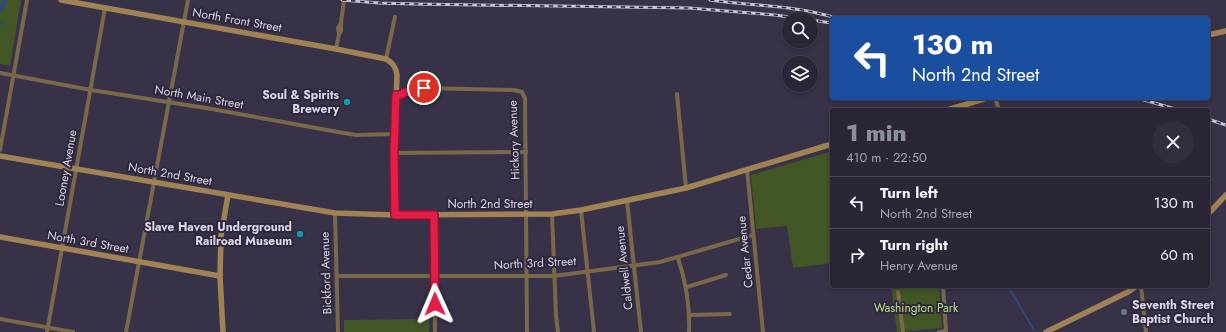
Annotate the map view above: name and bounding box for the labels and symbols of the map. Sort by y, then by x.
street label: North Front Street [191,3,283,37]
pin [407,71,441,105]
street label: North Main Street [153,80,245,114]
place label: Soul & Spirits Brewery [262,86,340,118]
marker: Soul & Spirits Brewery [342,97,352,107]
street label: Hickory Avenue [504,100,524,180]
street label: Looney Avenue [50,128,82,208]
street label: North 2nd Street [127,158,214,190]
street label: North 2nd Street [448,195,533,213]
street label: Cedar Avenue [732,215,758,289]
place label: Slave Haven Underground Railroad Museum [144,218,292,250]
street label: Caldwell Avenue [611,225,637,311]
street label: North 3rd Street [46,226,130,258]
marker: Slave Haven Underground Railroad Museum [295,229,305,239]
street label: Bickford Avenue [316,231,336,315]
street label: North 3rd Street [493,252,577,274]
position arrow [414,283,456,325]
place label: Seventh Street Baptist Church [1132,296,1214,328]
park label: Washington Park [874,299,959,317]
marker: Seventh Street Baptist Church [1119,307,1129,317]

